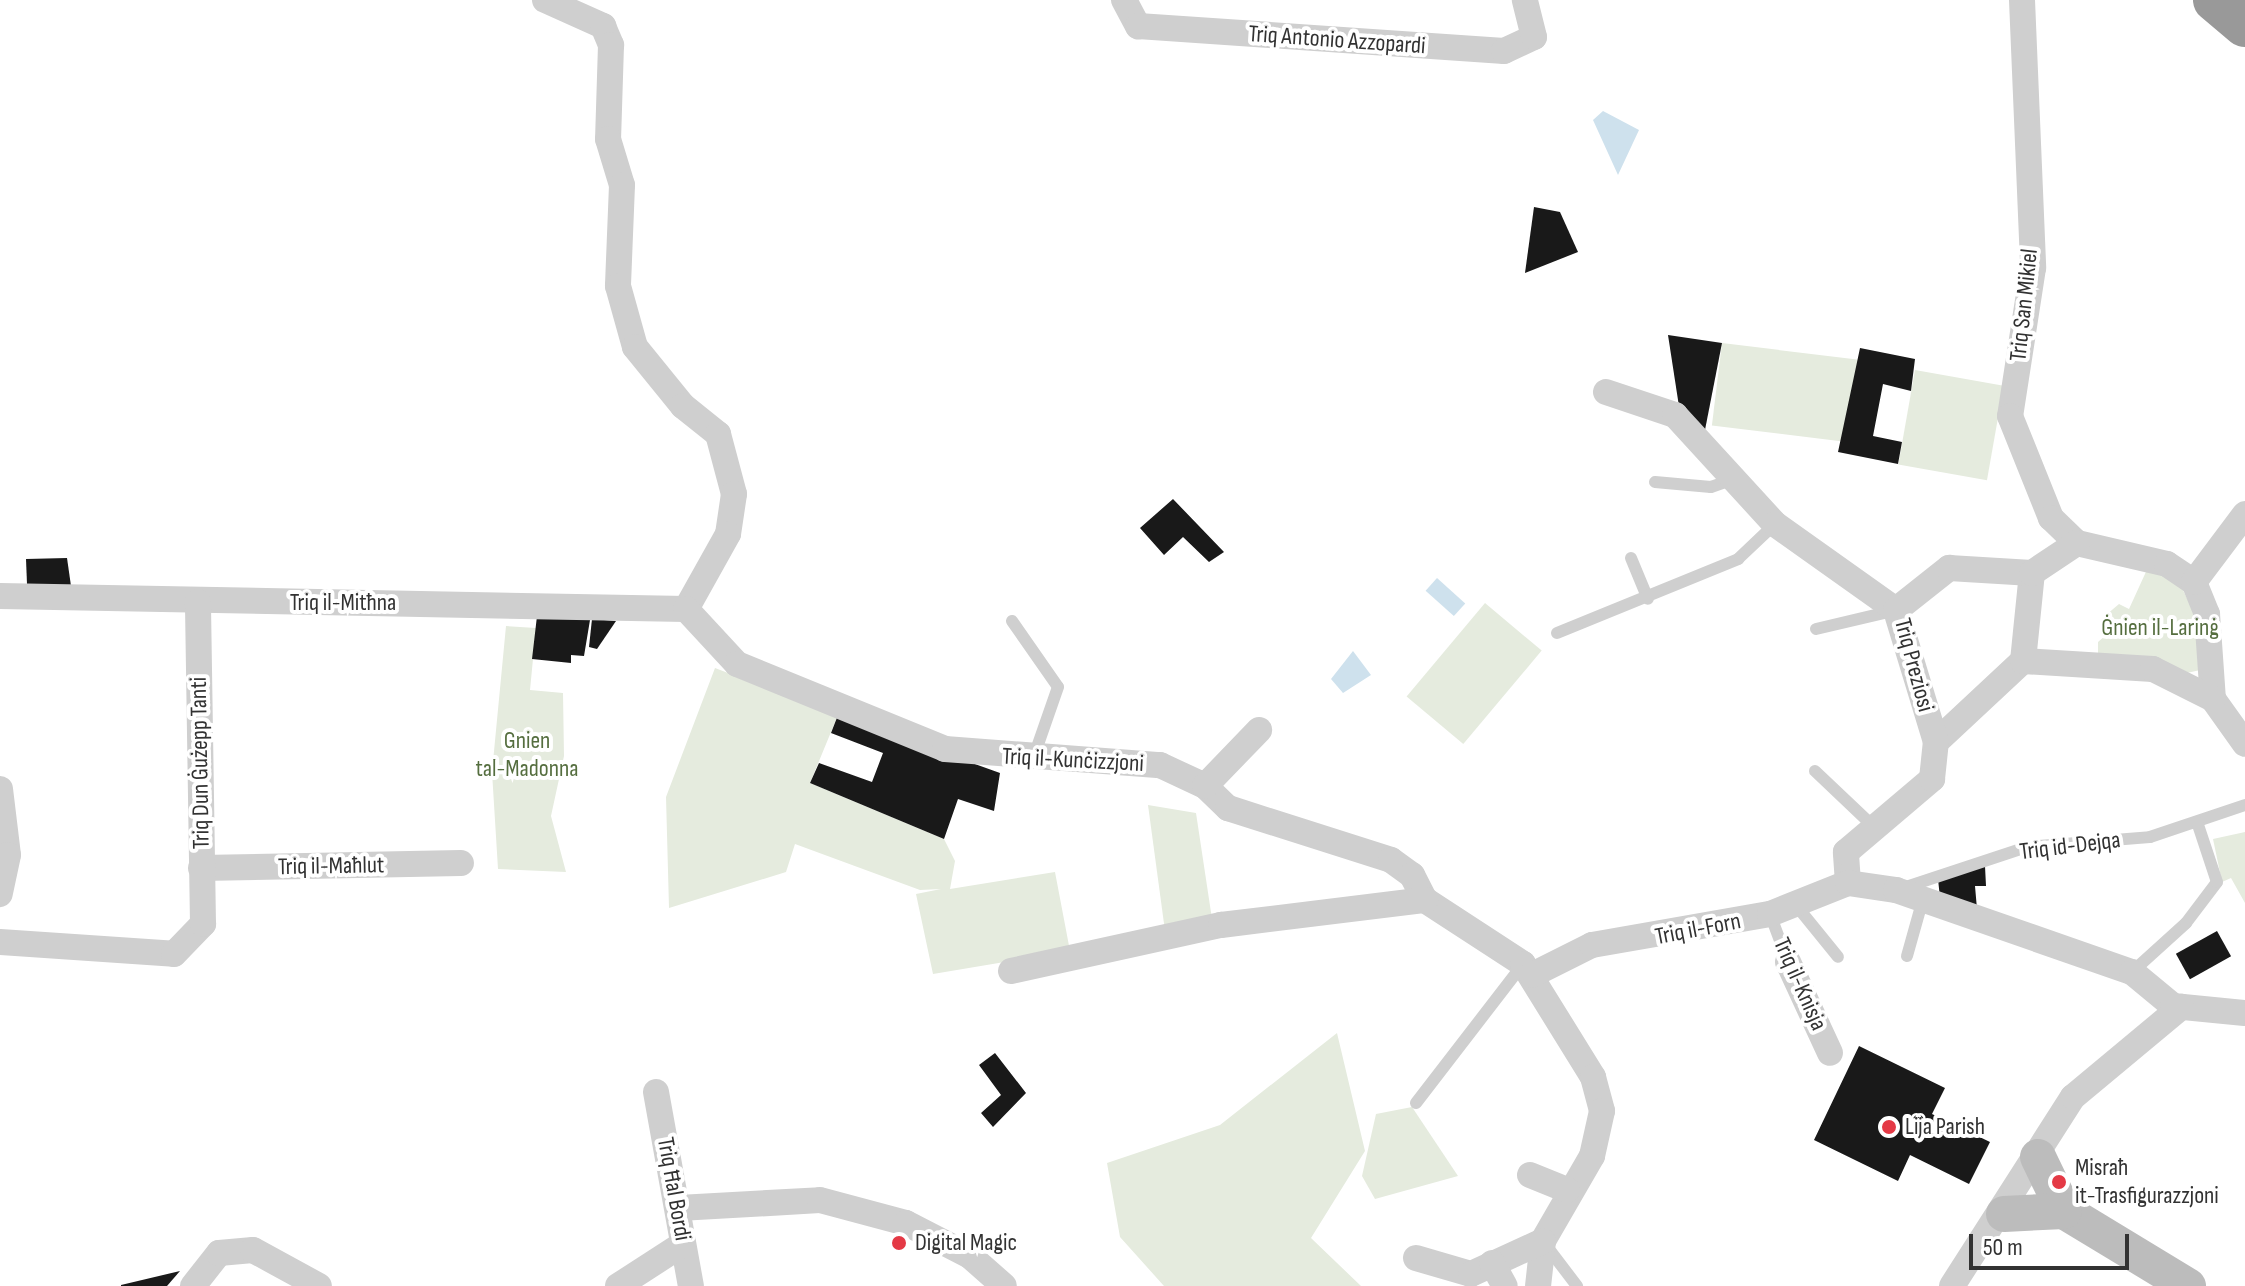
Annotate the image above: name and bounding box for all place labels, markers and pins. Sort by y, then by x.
place label: Lija Parish [1905,1113,1985,1141]
marker: Lija Parish [1880,1118,1898,1136]
place label: Misraħ it-Trasfigurazzjoni [2075,1154,2219,1210]
marker: Misraħ it-Trasfigurazzjoni [2050,1173,2068,1191]
place label: Digital Magic [915,1229,1017,1257]
marker: Digital Magic [890,1234,908,1252]

